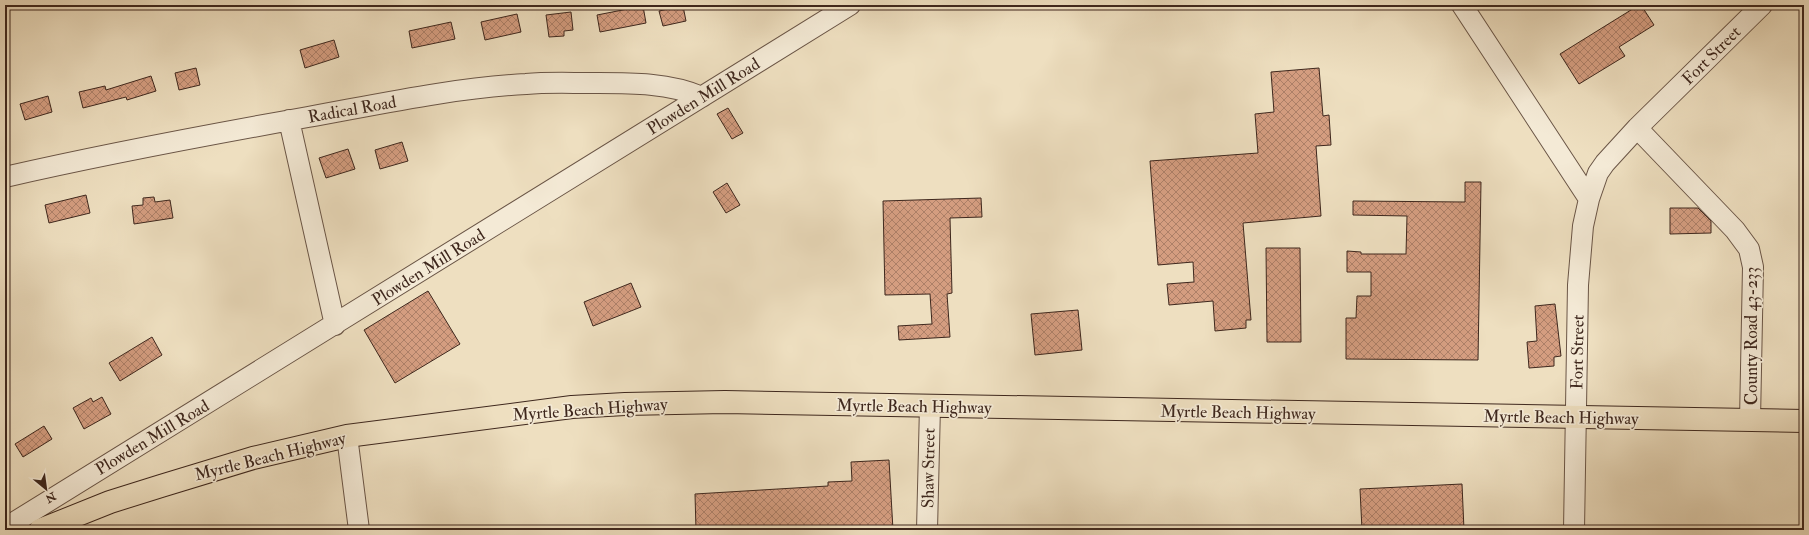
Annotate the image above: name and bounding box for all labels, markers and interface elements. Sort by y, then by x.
street label: Fort Street [1677,21,1746,89]
street label: Plowden Mill Road [643,53,764,140]
street label: Radical Road [306,91,398,128]
street label: Plowden Mill Road [368,224,489,311]
street label: County Road 43-233 [1741,267,1763,405]
street label: Fort Street [1566,314,1589,390]
street label: Myrtle Beach Highway [512,394,669,426]
street label: Plowden Mill Road [91,395,214,480]
street label: Myrtle Beach Highway [836,395,992,419]
street label: Myrtle Beach Highway [1160,401,1316,425]
street label: Myrtle Beach Highway [1483,406,1639,430]
street label: Myrtle Beach Highway [192,427,349,486]
street label: Shaw Street [917,427,940,508]
north arrow [26,469,66,509]
text: N [42,489,59,506]

